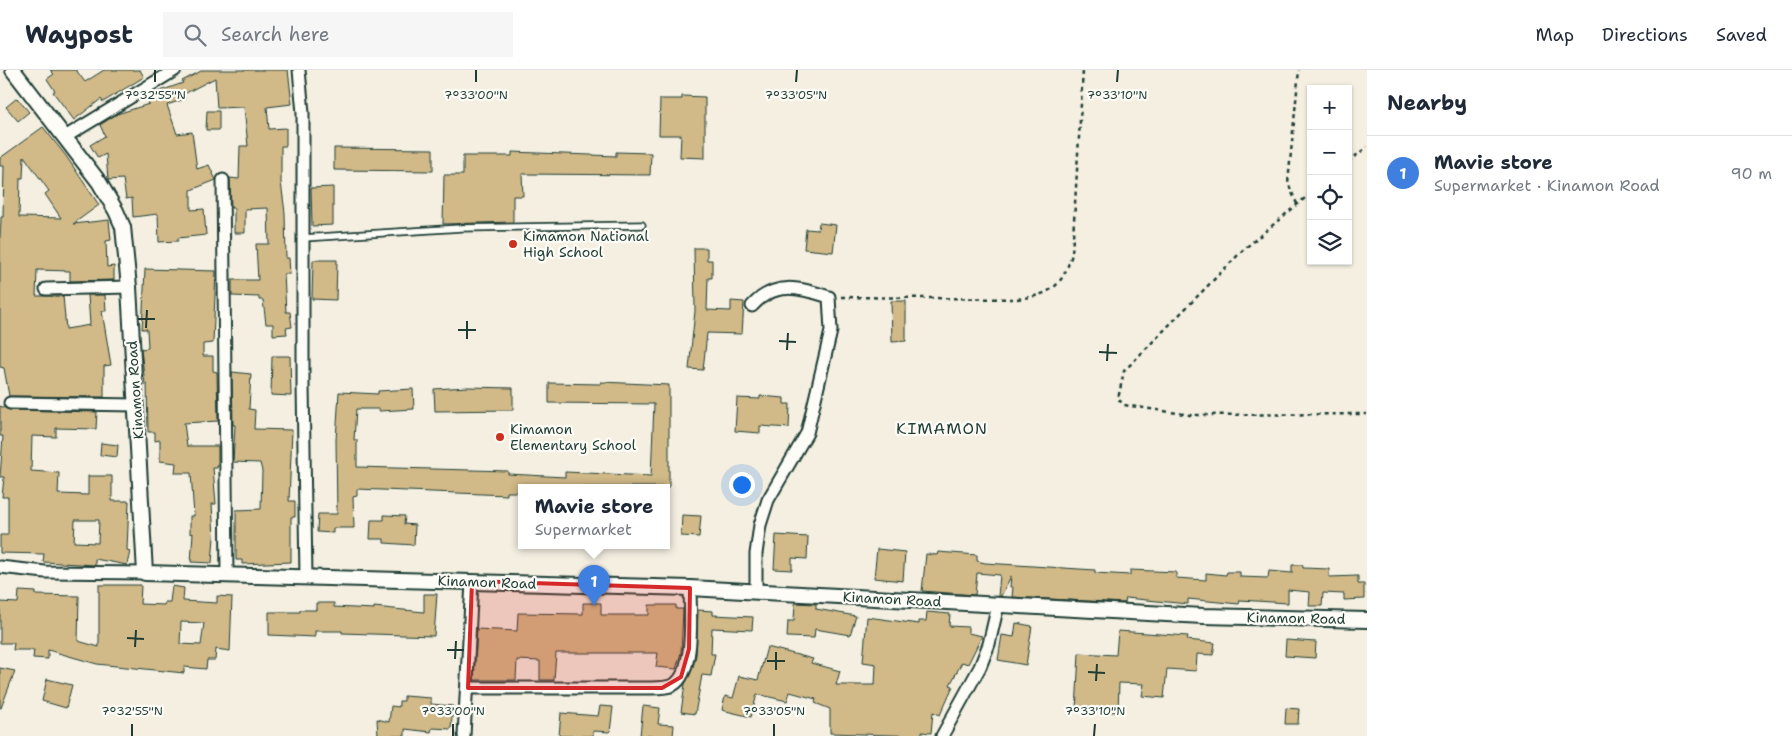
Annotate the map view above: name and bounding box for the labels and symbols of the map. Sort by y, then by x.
text: 7°32'55"N [124,87,186,103]
text: 7°33'00"N [444,87,508,103]
text: 7°33'05"N [765,87,827,103]
text: 7°33'10"N [1087,87,1147,103]
place label: Kimamon National High School [523,227,649,261]
marker: Kimamon National High School [507,238,519,250]
street label: Kinamon Road [123,340,147,440]
district label: KIMAMON [896,418,988,439]
place label: Kimamon Elementary School [510,420,637,454]
marker: Kimamon Elementary School [494,431,506,443]
your location [729,472,755,498]
pin: 1 [578,565,610,606]
street label: Kinamon Road [437,571,537,593]
street label: Kinamon Road [842,587,942,611]
street label: Kinamon Road [1246,608,1346,628]
text: 7°32'55"N [101,703,163,719]
text: 7°33'00"N [421,703,485,719]
text: 7°33'05"N [743,703,805,719]
text: 7°33'10"N [1065,703,1125,719]

